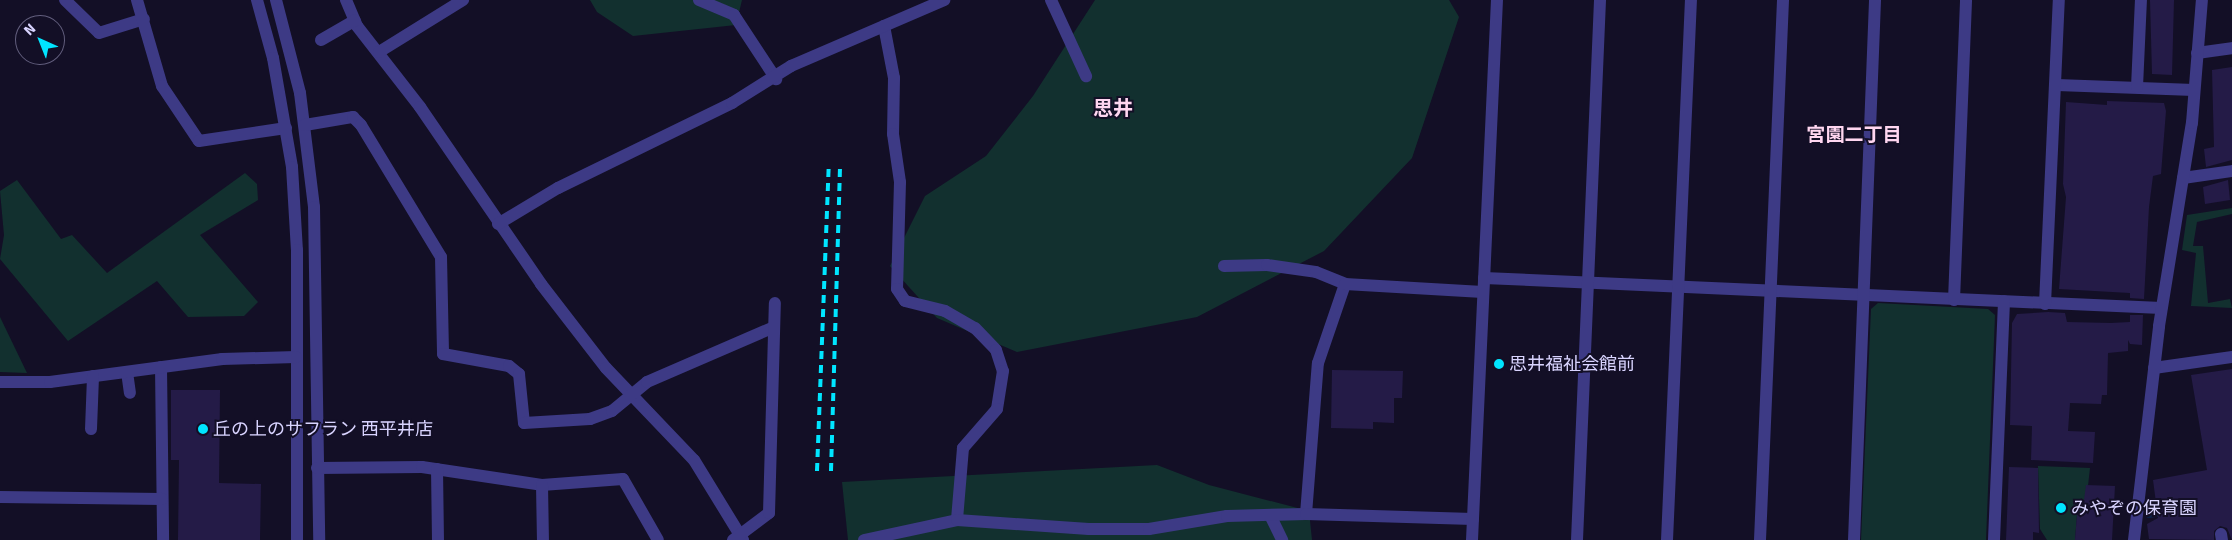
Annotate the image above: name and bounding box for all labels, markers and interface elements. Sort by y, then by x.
north arrow [15,15,65,65]
text: N [21,20,39,39]
district label: 思井 [1093,96,1133,120]
district label: 宮園二丁目 [1807,125,1901,147]
place label: 思井福祉会館前 [1509,353,1635,375]
marker: 思井福祉会館前 [1493,358,1505,370]
place label: 丘の上のサフラン 西平井店 [213,418,433,440]
marker: 丘の上のサフラン 西平井店 [197,423,209,435]
place label: みやぞの保育園 [2071,497,2197,519]
marker: みやぞの保育園 [2055,502,2067,514]

